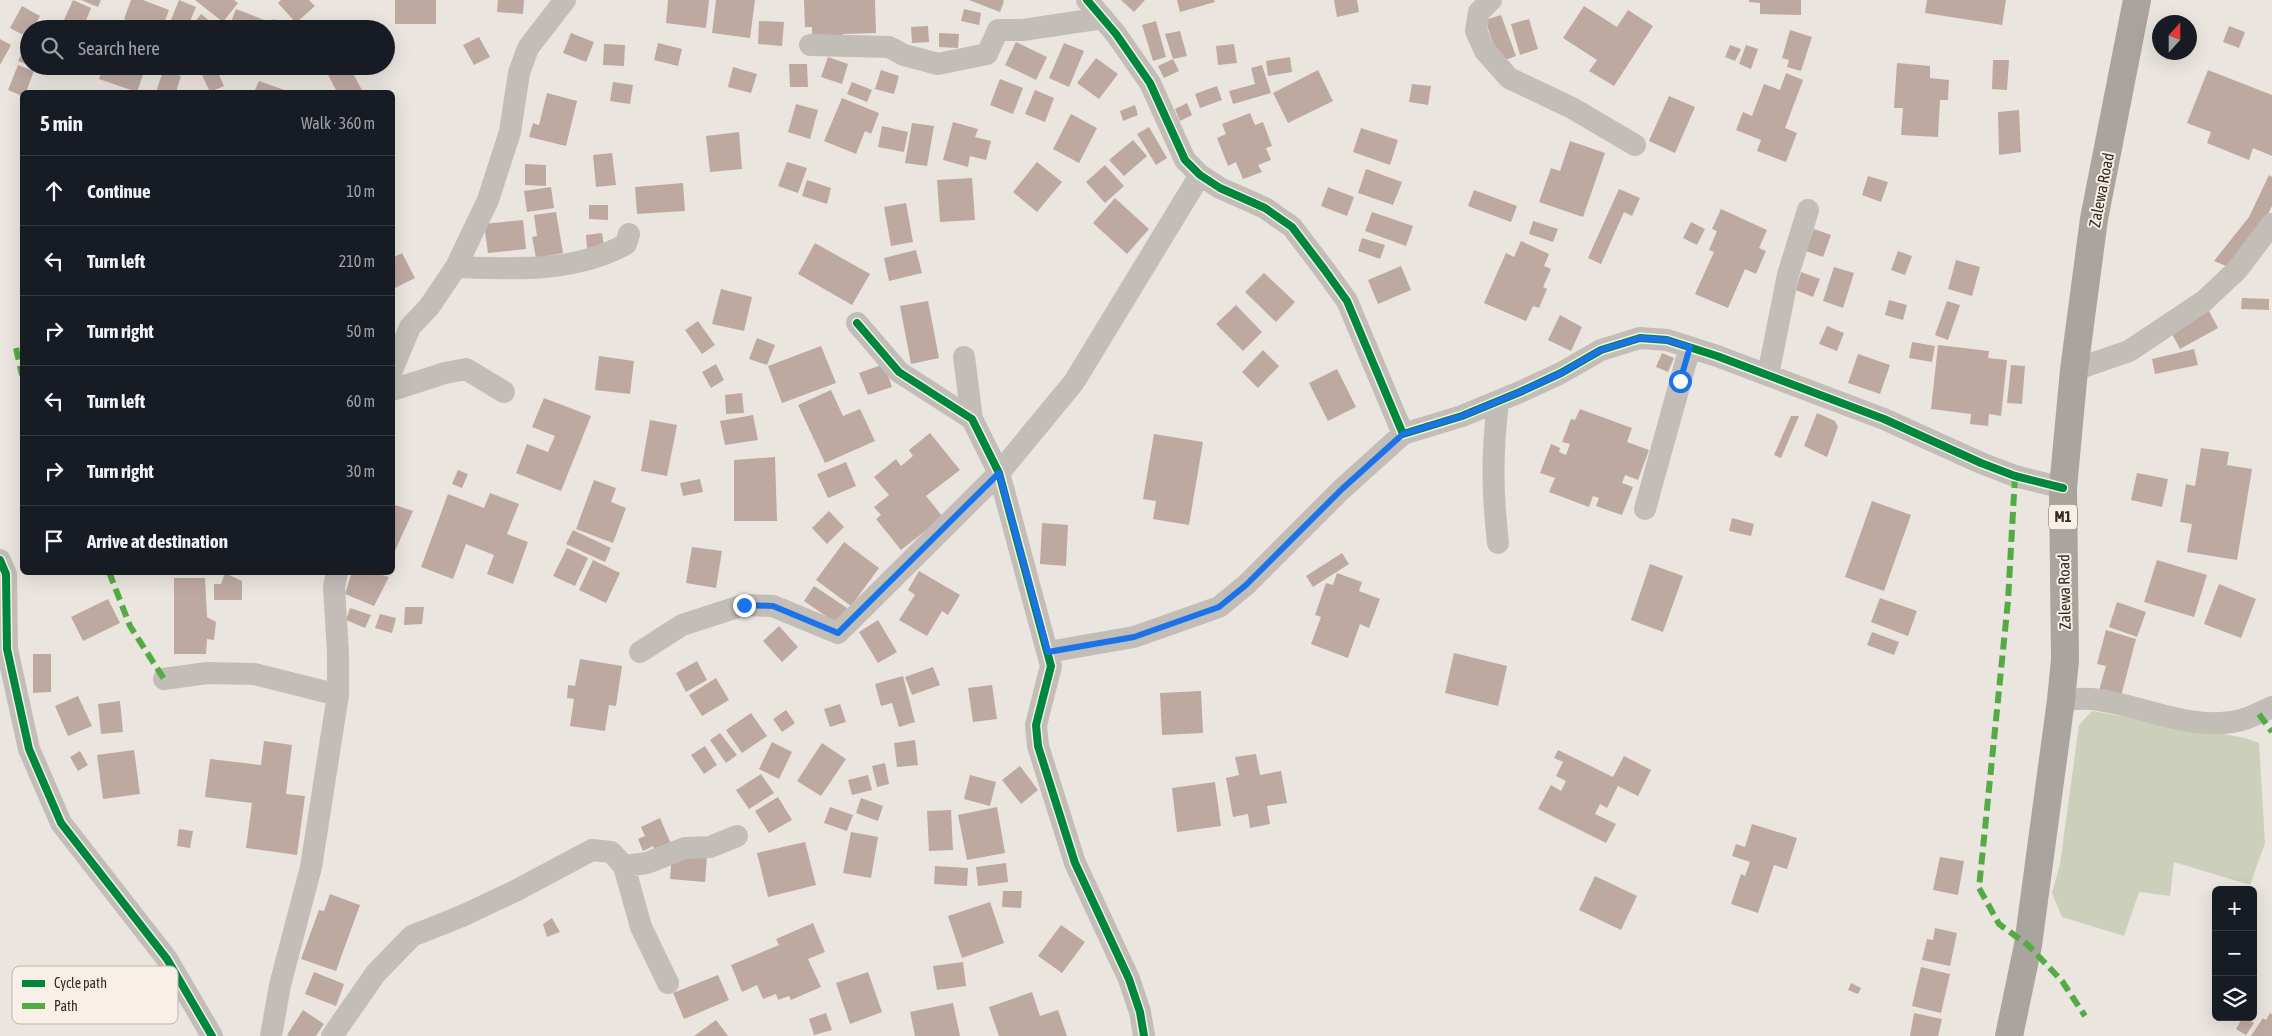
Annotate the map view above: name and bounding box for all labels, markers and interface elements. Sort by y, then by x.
north arrow [2152,15,2197,60]
search box [20,20,395,75]
icon: search [38,34,66,62]
text: Search here [78,37,160,59]
text: 5 min [40,111,83,135]
text: Walk · 360 m [301,114,375,132]
street label: Zalewa Road [2085,151,2117,229]
icon: ahead [40,177,68,205]
text: Continue [87,180,151,202]
text: 10 m [346,182,375,200]
icon: left [40,247,68,275]
text: Turn left [87,250,145,272]
text: 210 m [339,252,375,270]
icon: right [40,317,68,345]
text: Turn right [87,320,154,342]
text: 50 m [346,322,375,340]
route start [1669,370,1692,393]
icon: left [40,387,68,415]
text: Turn left [87,390,145,412]
text: 60 m [346,392,375,410]
icon: right [40,457,68,485]
text: Turn right [87,460,154,482]
text: 30 m [346,462,375,480]
road number: M1 [2049,504,2077,530]
icon: arrive [40,527,68,555]
text: Arrive at destination [87,530,228,552]
street label: Zalewa Road [2054,554,2074,630]
route end [733,594,756,617]
map controls [2212,886,2257,1021]
button: + [2212,886,2257,931]
button: − [2212,931,2257,976]
legend [12,966,178,1024]
text: Cycle path [54,975,107,991]
button: layers [2212,976,2257,1021]
text: Path [54,998,78,1014]

